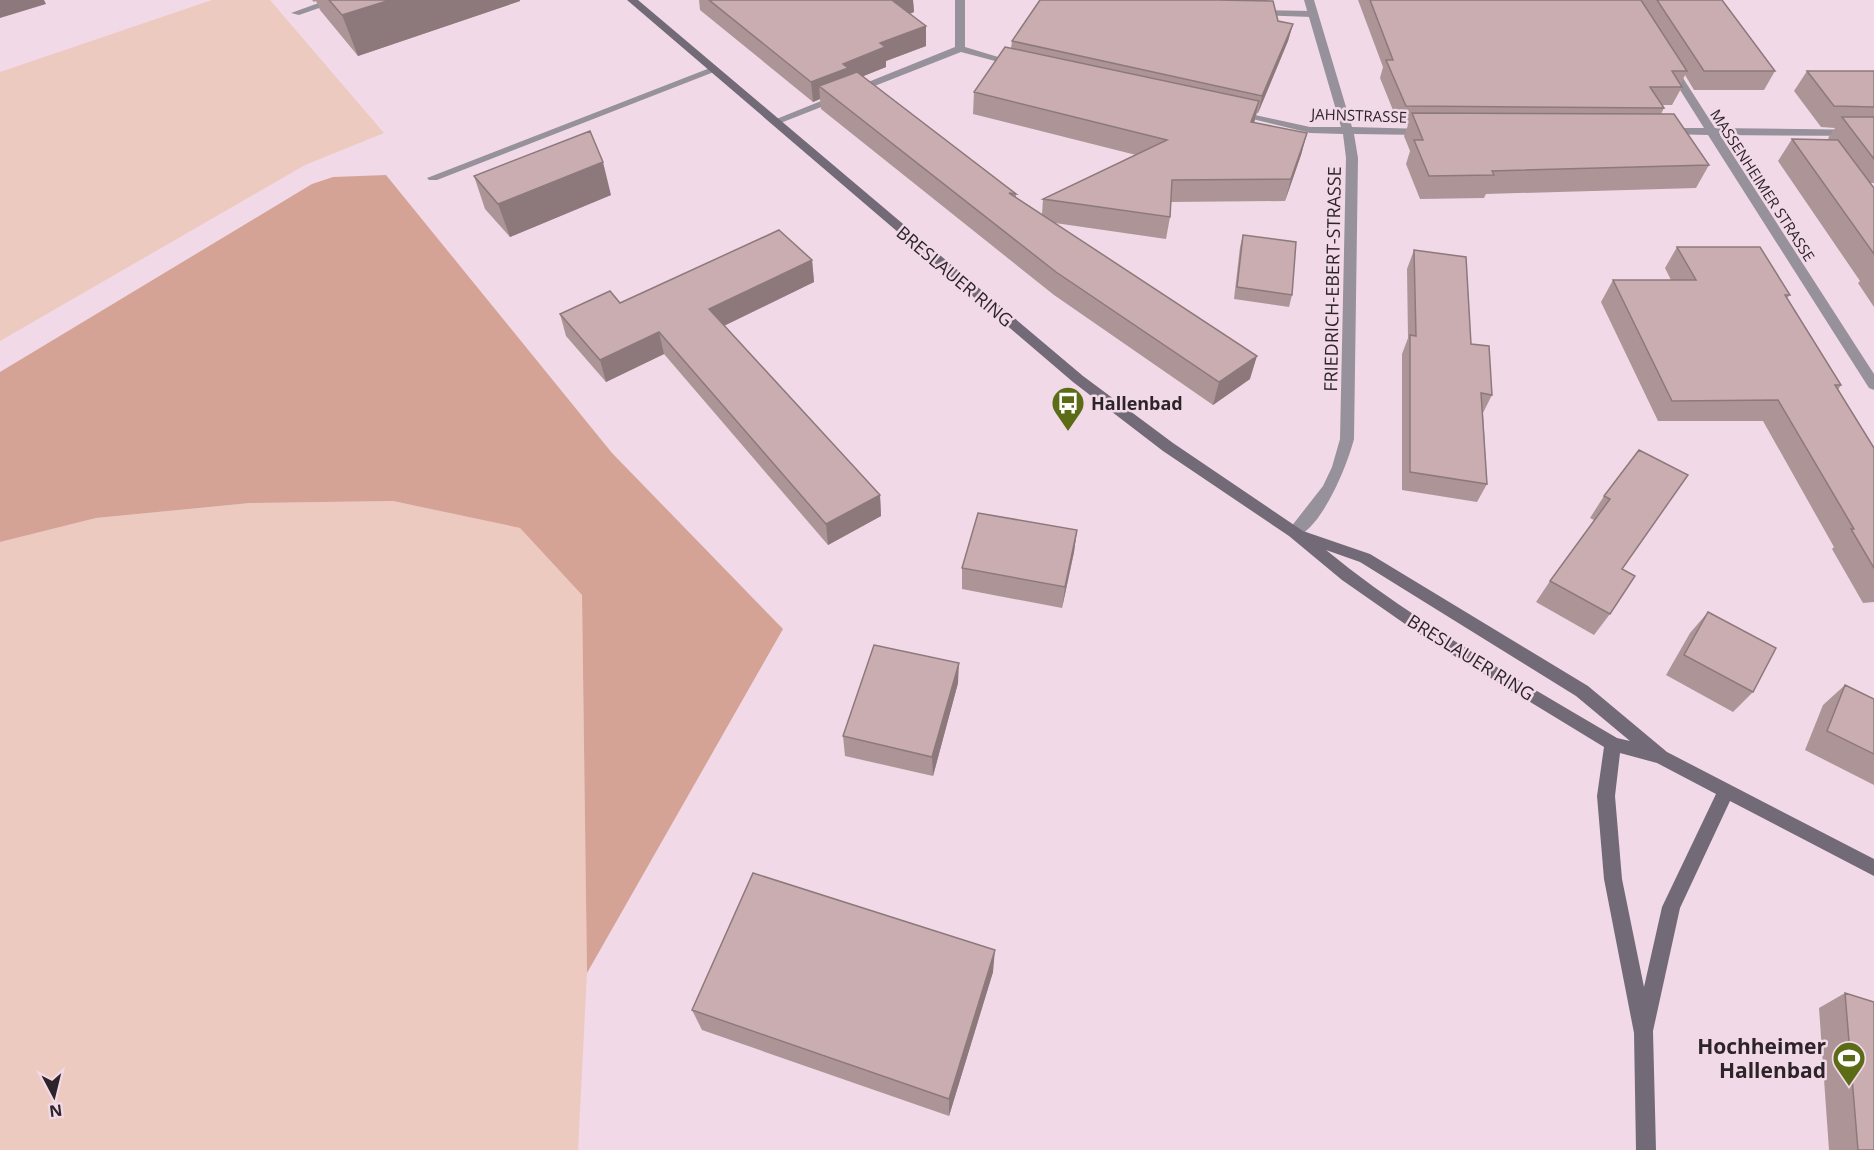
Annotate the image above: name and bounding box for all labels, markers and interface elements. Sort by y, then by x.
street label: JAHNSTRASSE [1309,103,1407,127]
street label: MASSENHEIMER STRASSE [1706,105,1820,265]
street label: FRIEDRICH-EBERT-STRASSE [1318,166,1346,392]
street label: BRESLAUER RING [892,220,1018,332]
bus stop icon: Hallenbad [1050,385,1086,432]
place label: Hallenbad [1091,391,1183,415]
street label: BRESLAUER RING [1403,608,1539,706]
place label: Hochheimer Hallenbad [1697,1032,1826,1084]
sports icon: Hochheimer Hallenbad [1831,1040,1867,1087]
north arrow [24,1066,84,1126]
text: N [48,1099,64,1123]

